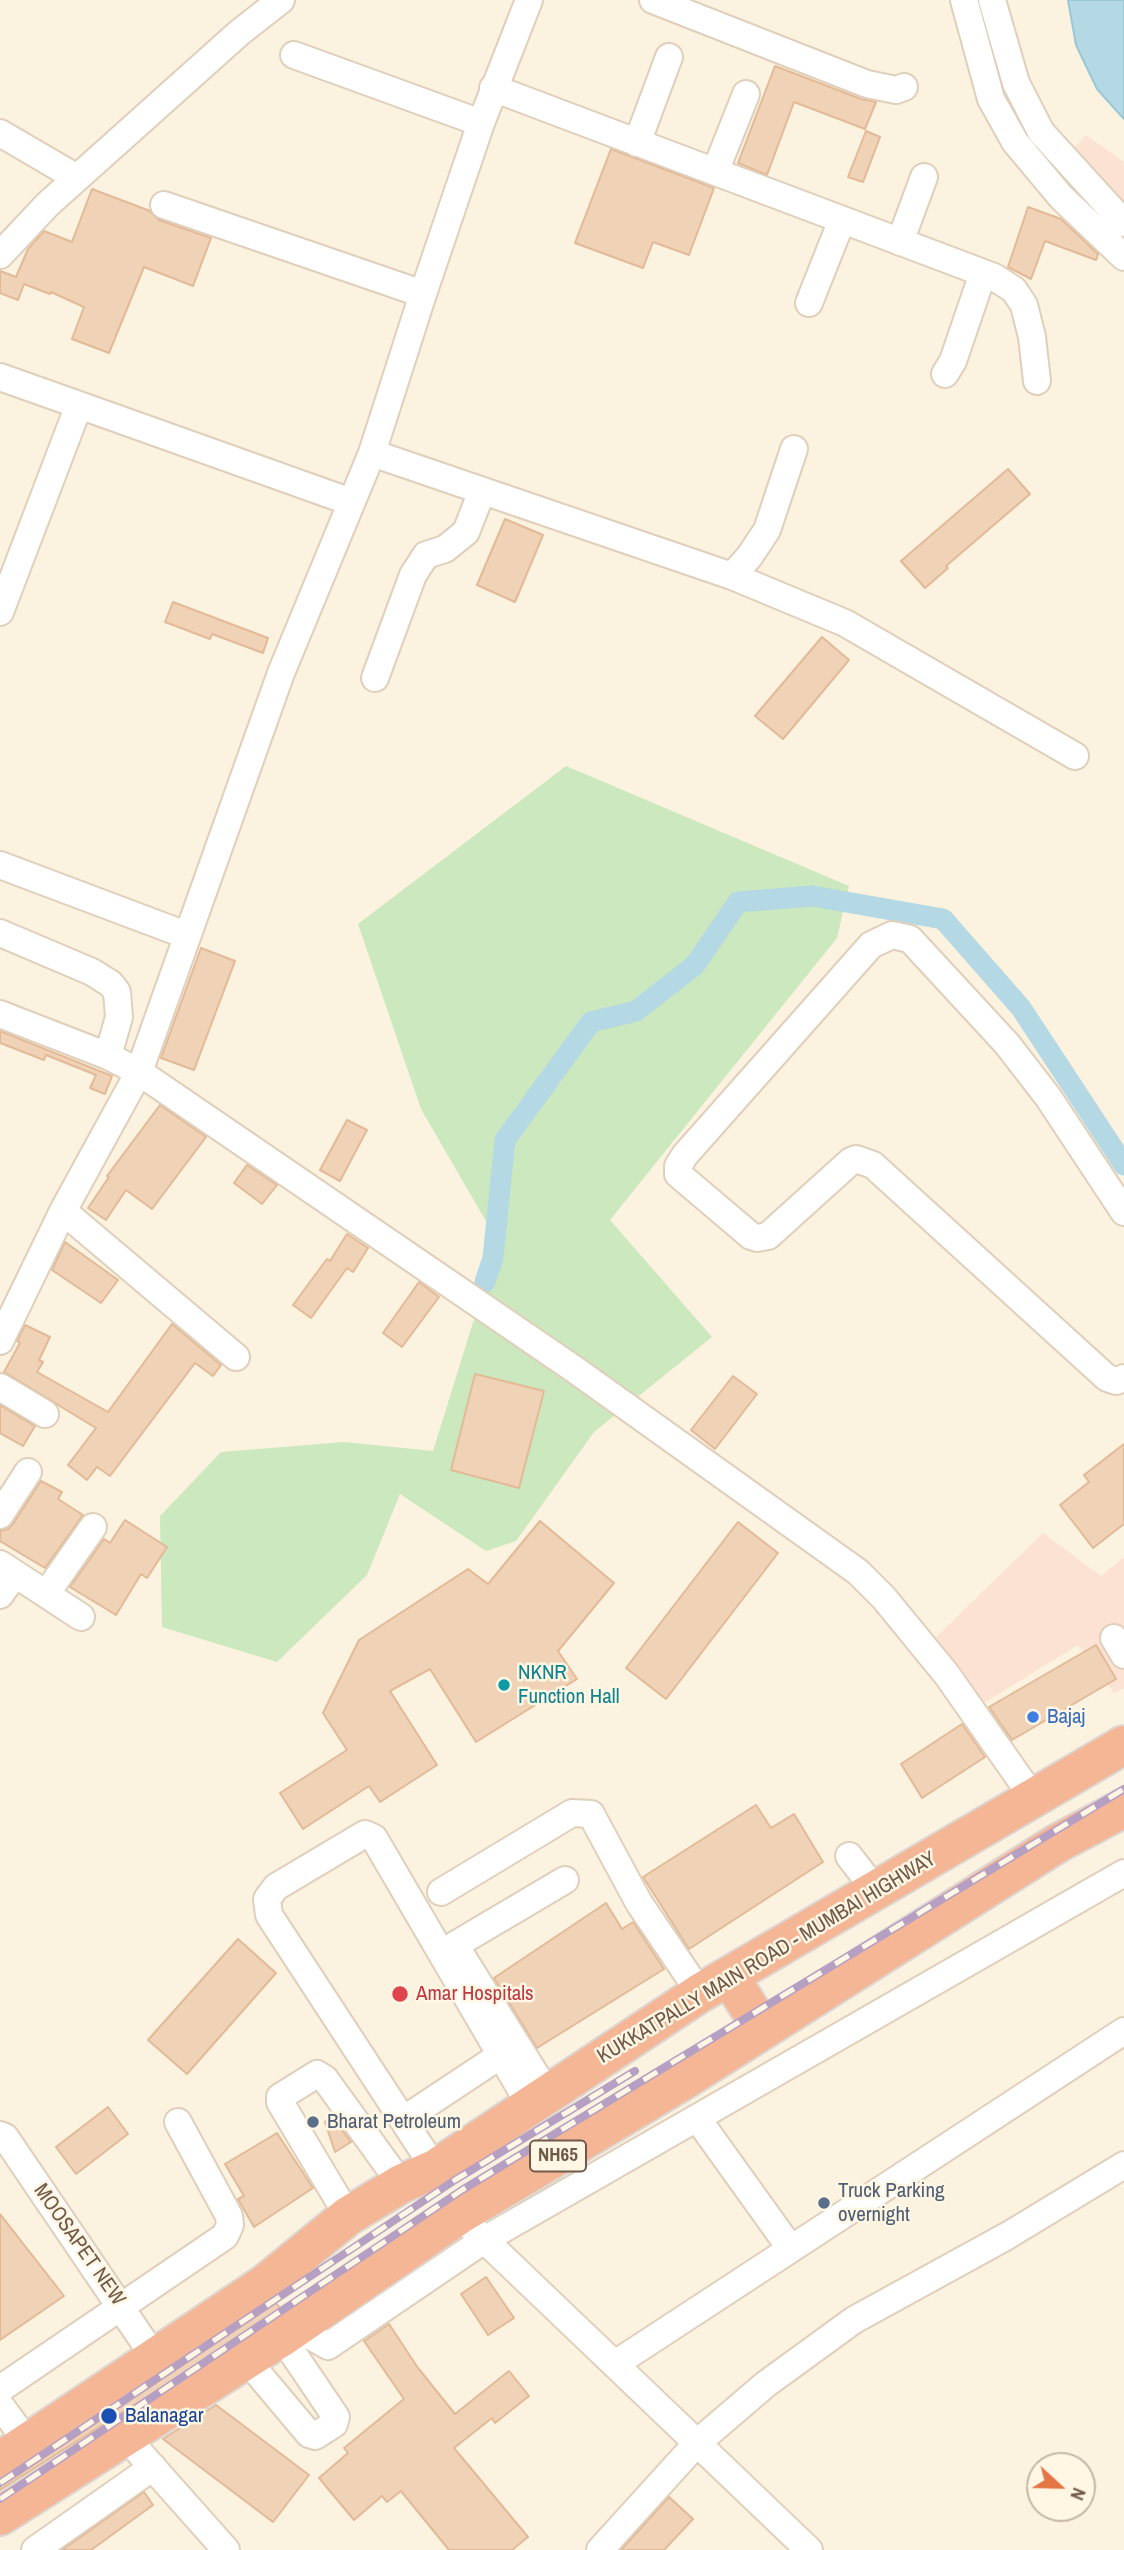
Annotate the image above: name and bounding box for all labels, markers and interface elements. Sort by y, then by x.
place label: NKNR Function Hall [518,1660,619,1710]
marker: NKNR Function Hall [496,1677,512,1693]
place label: Bajaj [1047,1704,1085,1730]
marker: Bajaj [1025,1709,1041,1725]
street label: KUKKATPALLY MAIN ROAD - MUMBAI HIGHWAY [593,1847,941,2069]
place label: Amar Hospitals [416,1981,534,2007]
marker: Amar Hospitals [390,1984,410,2004]
place label: Bharat Petroleum [327,2109,461,2135]
marker: Bharat Petroleum [305,2114,321,2130]
road number: NH65 [530,2140,586,2172]
place label: Truck Parking overnight [838,2178,945,2228]
street label: MOOSAPET NEW [28,2179,130,2311]
marker: Truck Parking overnight [816,2195,832,2211]
place label: Balanagar [125,2403,203,2429]
marker: Balanagar [99,2406,119,2426]
north arrow [1026,2452,1096,2522]
text: N [1064,2484,1093,2504]

